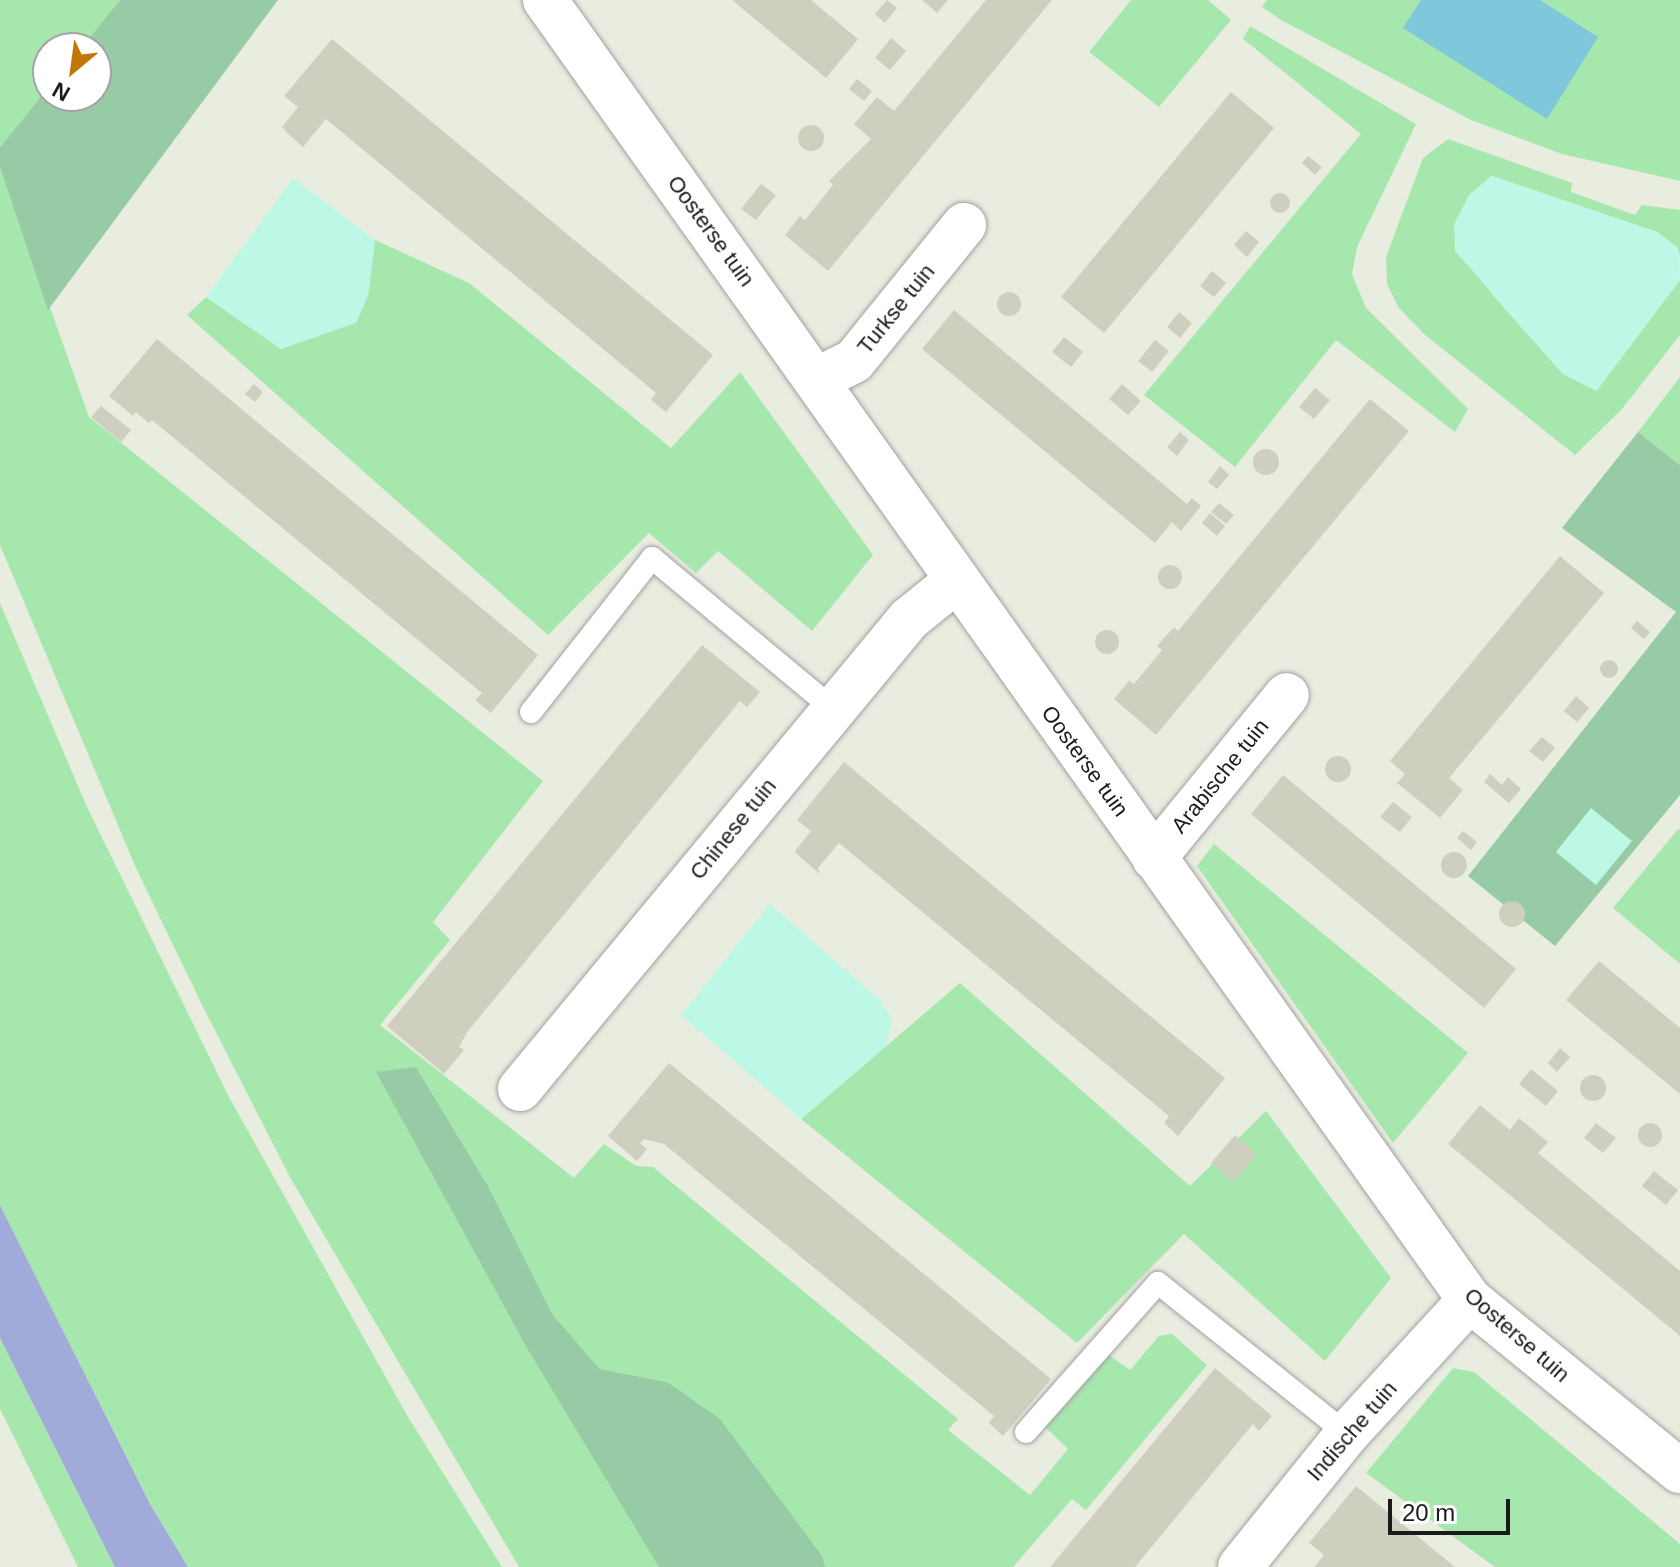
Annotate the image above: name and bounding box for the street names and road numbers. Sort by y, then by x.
street label: Oosterse tuin [662,170,760,292]
street label: Turkse tuin [852,259,940,359]
street label: Oosterse tuin [1036,700,1134,822]
street label: Arabische tuin [1166,714,1274,838]
street label: Chinese tuin [684,773,782,885]
street label: Oosterse tuin [1459,1282,1575,1388]
street label: Indische tuin [1302,1376,1402,1486]

